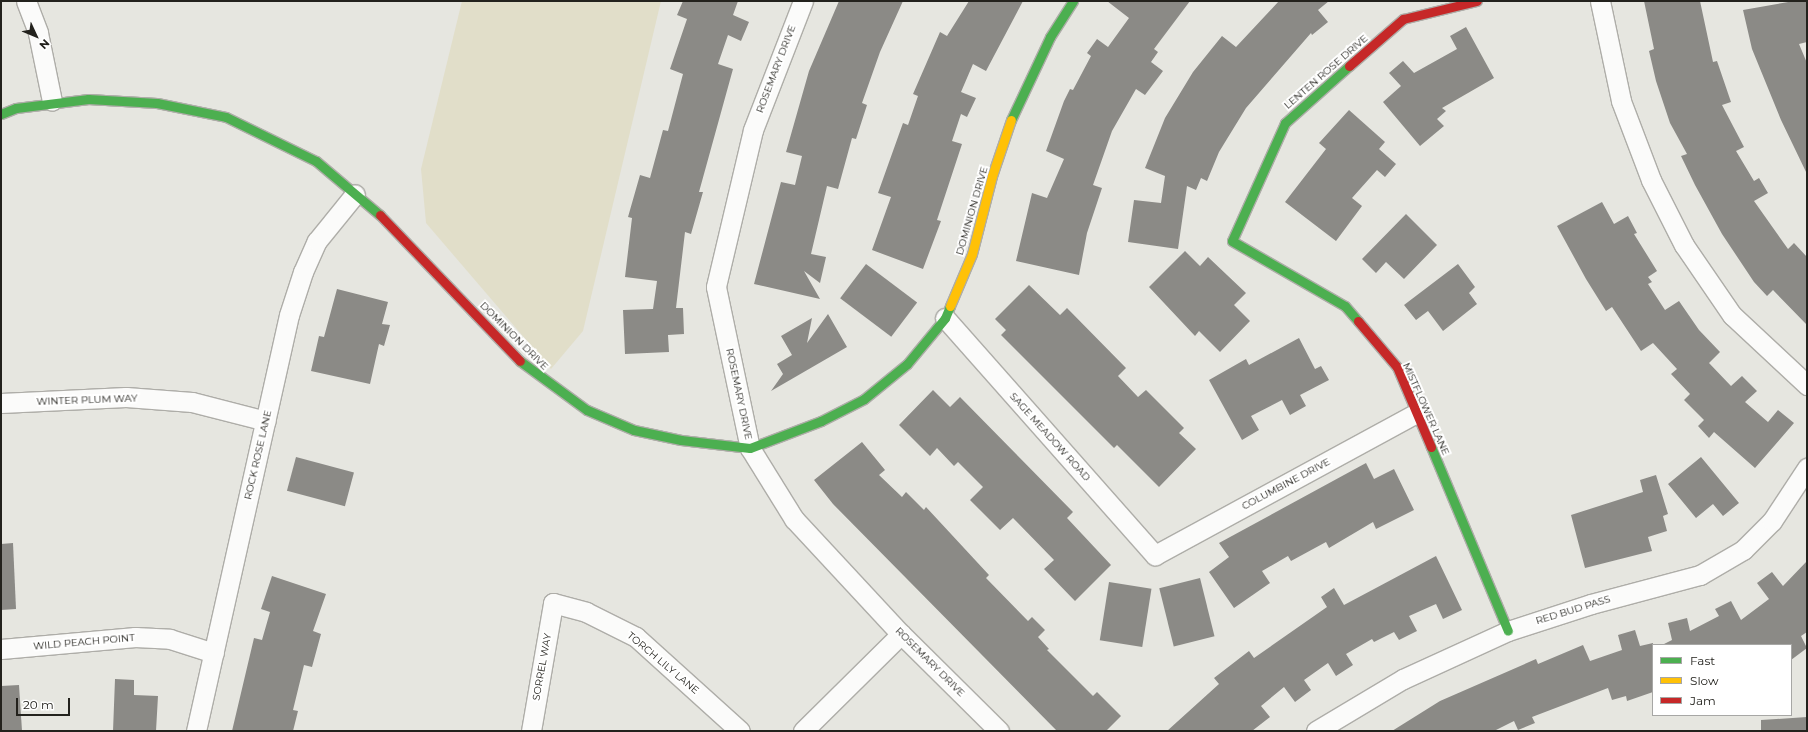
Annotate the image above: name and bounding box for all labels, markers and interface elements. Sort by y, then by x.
north arrow [16,16,56,56]
street label: ROSEMARY DRIVE [754,23,798,115]
street label: LENTEN ROSE DRIVE [1282,32,1370,112]
text: N [37,36,53,52]
street label: DOMINION DRIVE [954,165,990,257]
street label: DOMINION DRIVE [477,299,551,373]
street label: ROSEMARY DRIVE [723,347,755,441]
street label: MISTFLOWER LANE [1400,361,1452,457]
street label: SAGE MEADOW ROAD [1007,390,1093,484]
street label: WINTER PLUM WAY [36,392,138,408]
street label: ROCK ROSE LANE [242,409,274,501]
street label: COLUMBINE DRIVE [1240,456,1332,512]
street label: RED BUD PASS [1534,593,1612,627]
street label: ROSEMARY DRIVE [893,625,967,699]
street label: TORCH LILY LANE [625,629,701,697]
street label: WILD PEACH POINT [33,632,135,652]
street label: SORREL WAY [530,632,554,702]
legend [1652,644,1792,716]
text: Fast [1690,653,1715,668]
text: Slow [1690,673,1719,688]
scale bar [18,690,72,716]
text: Jam [1690,693,1716,708]
text: 20 m [23,697,54,712]

